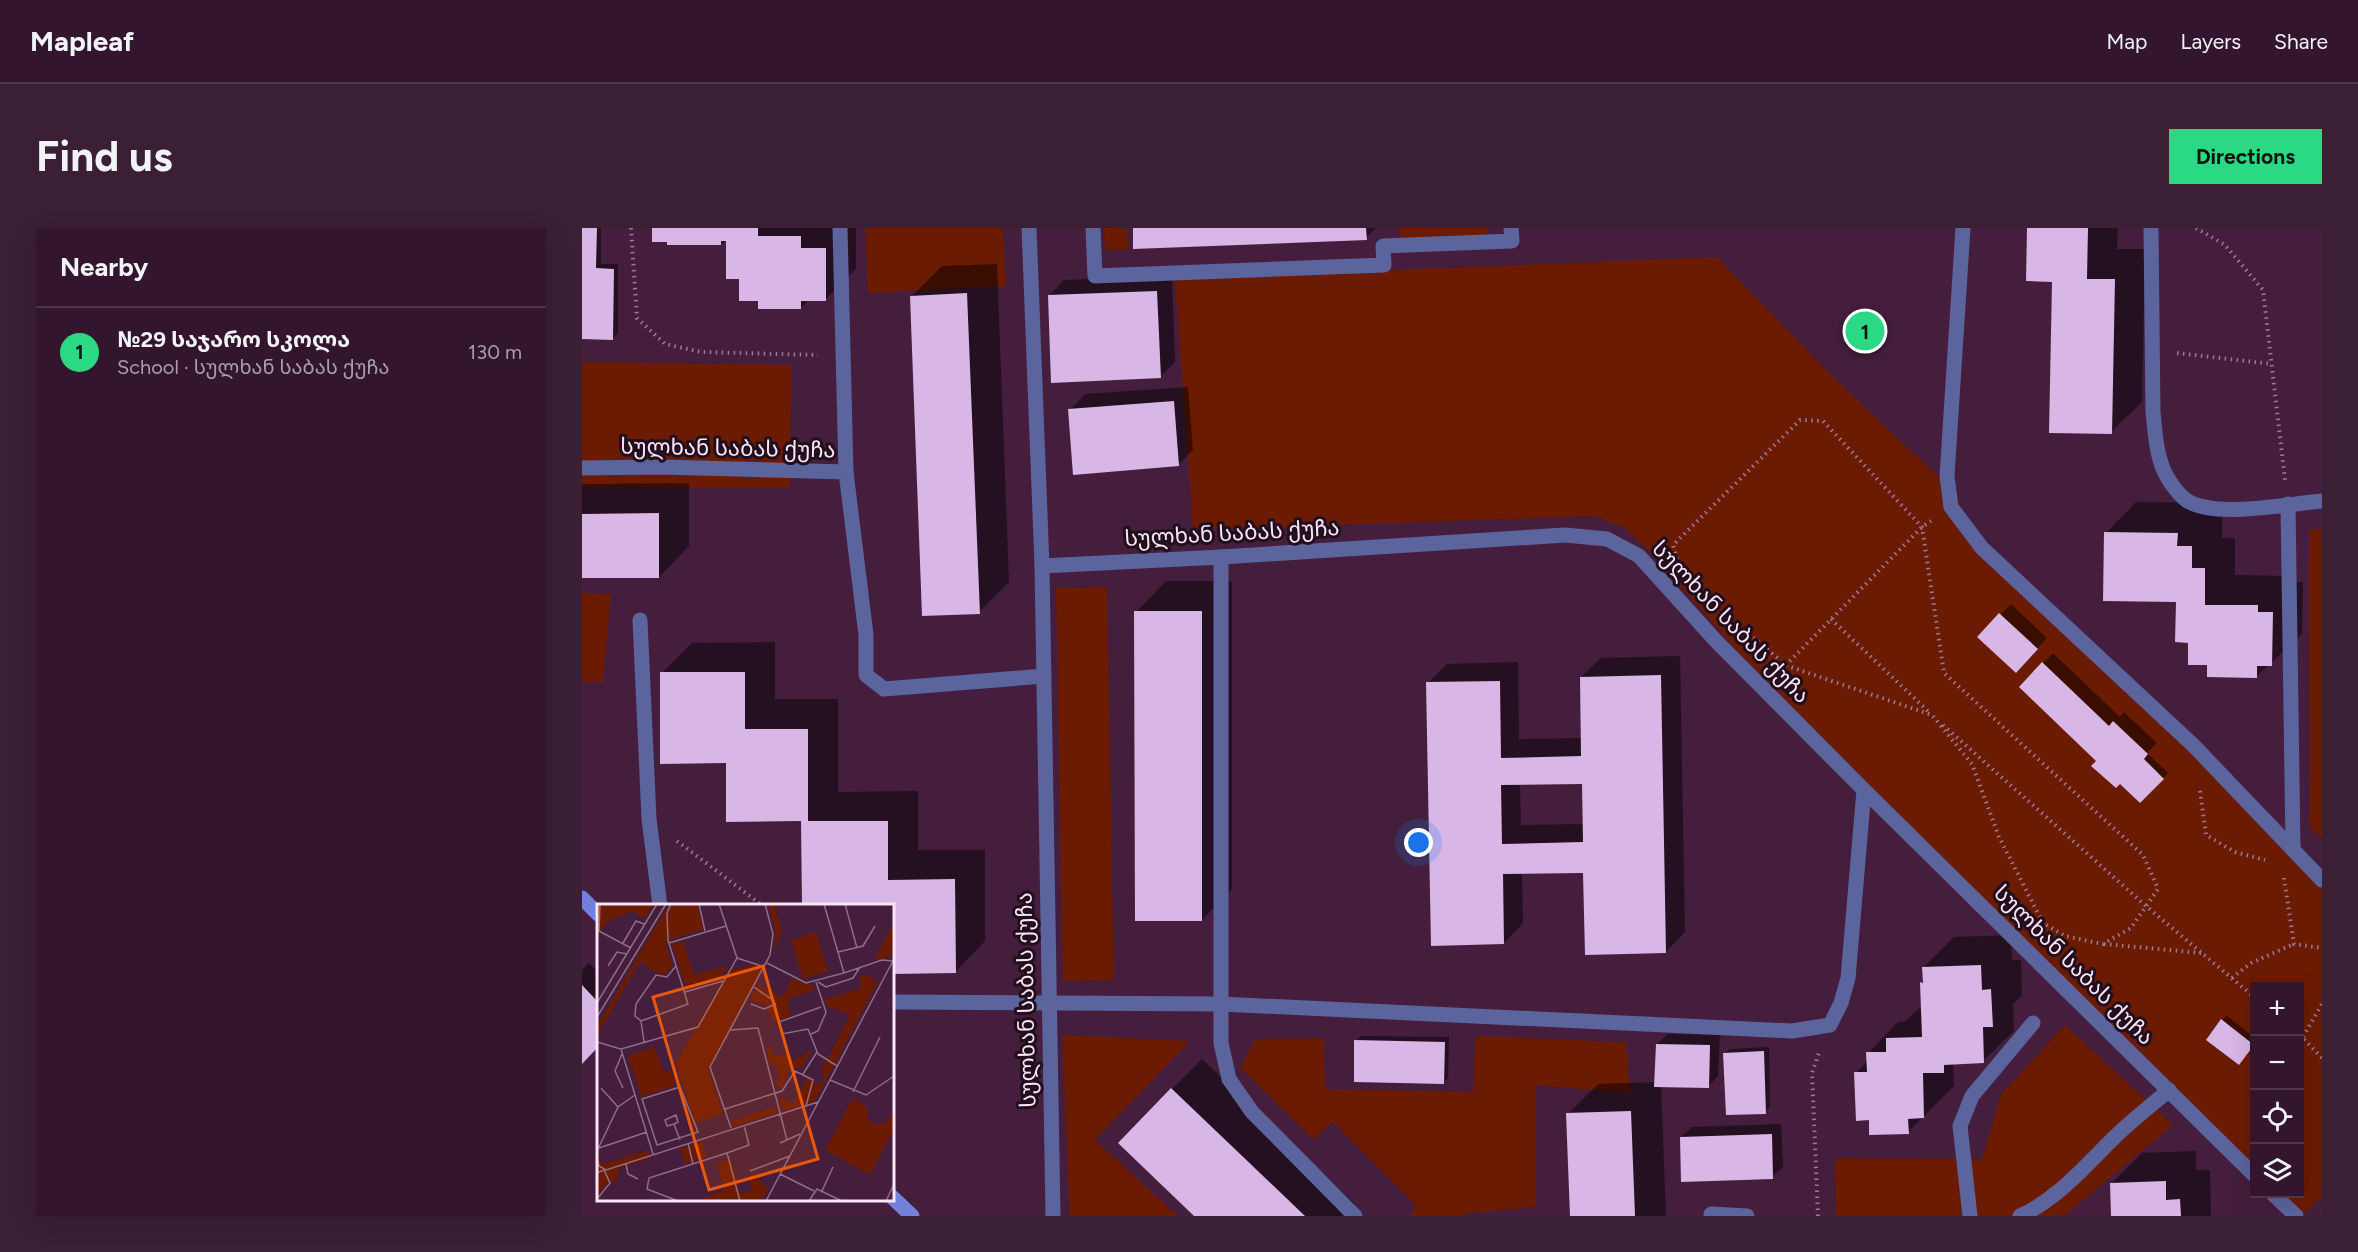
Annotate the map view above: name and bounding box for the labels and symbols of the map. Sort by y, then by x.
pin: 1 [1846,308,1884,354]
street label: სულხან საბას ქუჩა [620,433,836,463]
street label: სულხან საბას ქუჩა [1124,514,1340,552]
street label: სულხან საბას ქუჩა [1647,535,1815,709]
your location [1404,828,1433,857]
street label: სულხან საბას ქუჩა [1988,879,2160,1051]
street label: სულხან საბას ქუჩა [1011,892,1041,1108]
inset map [597,904,894,1201]

